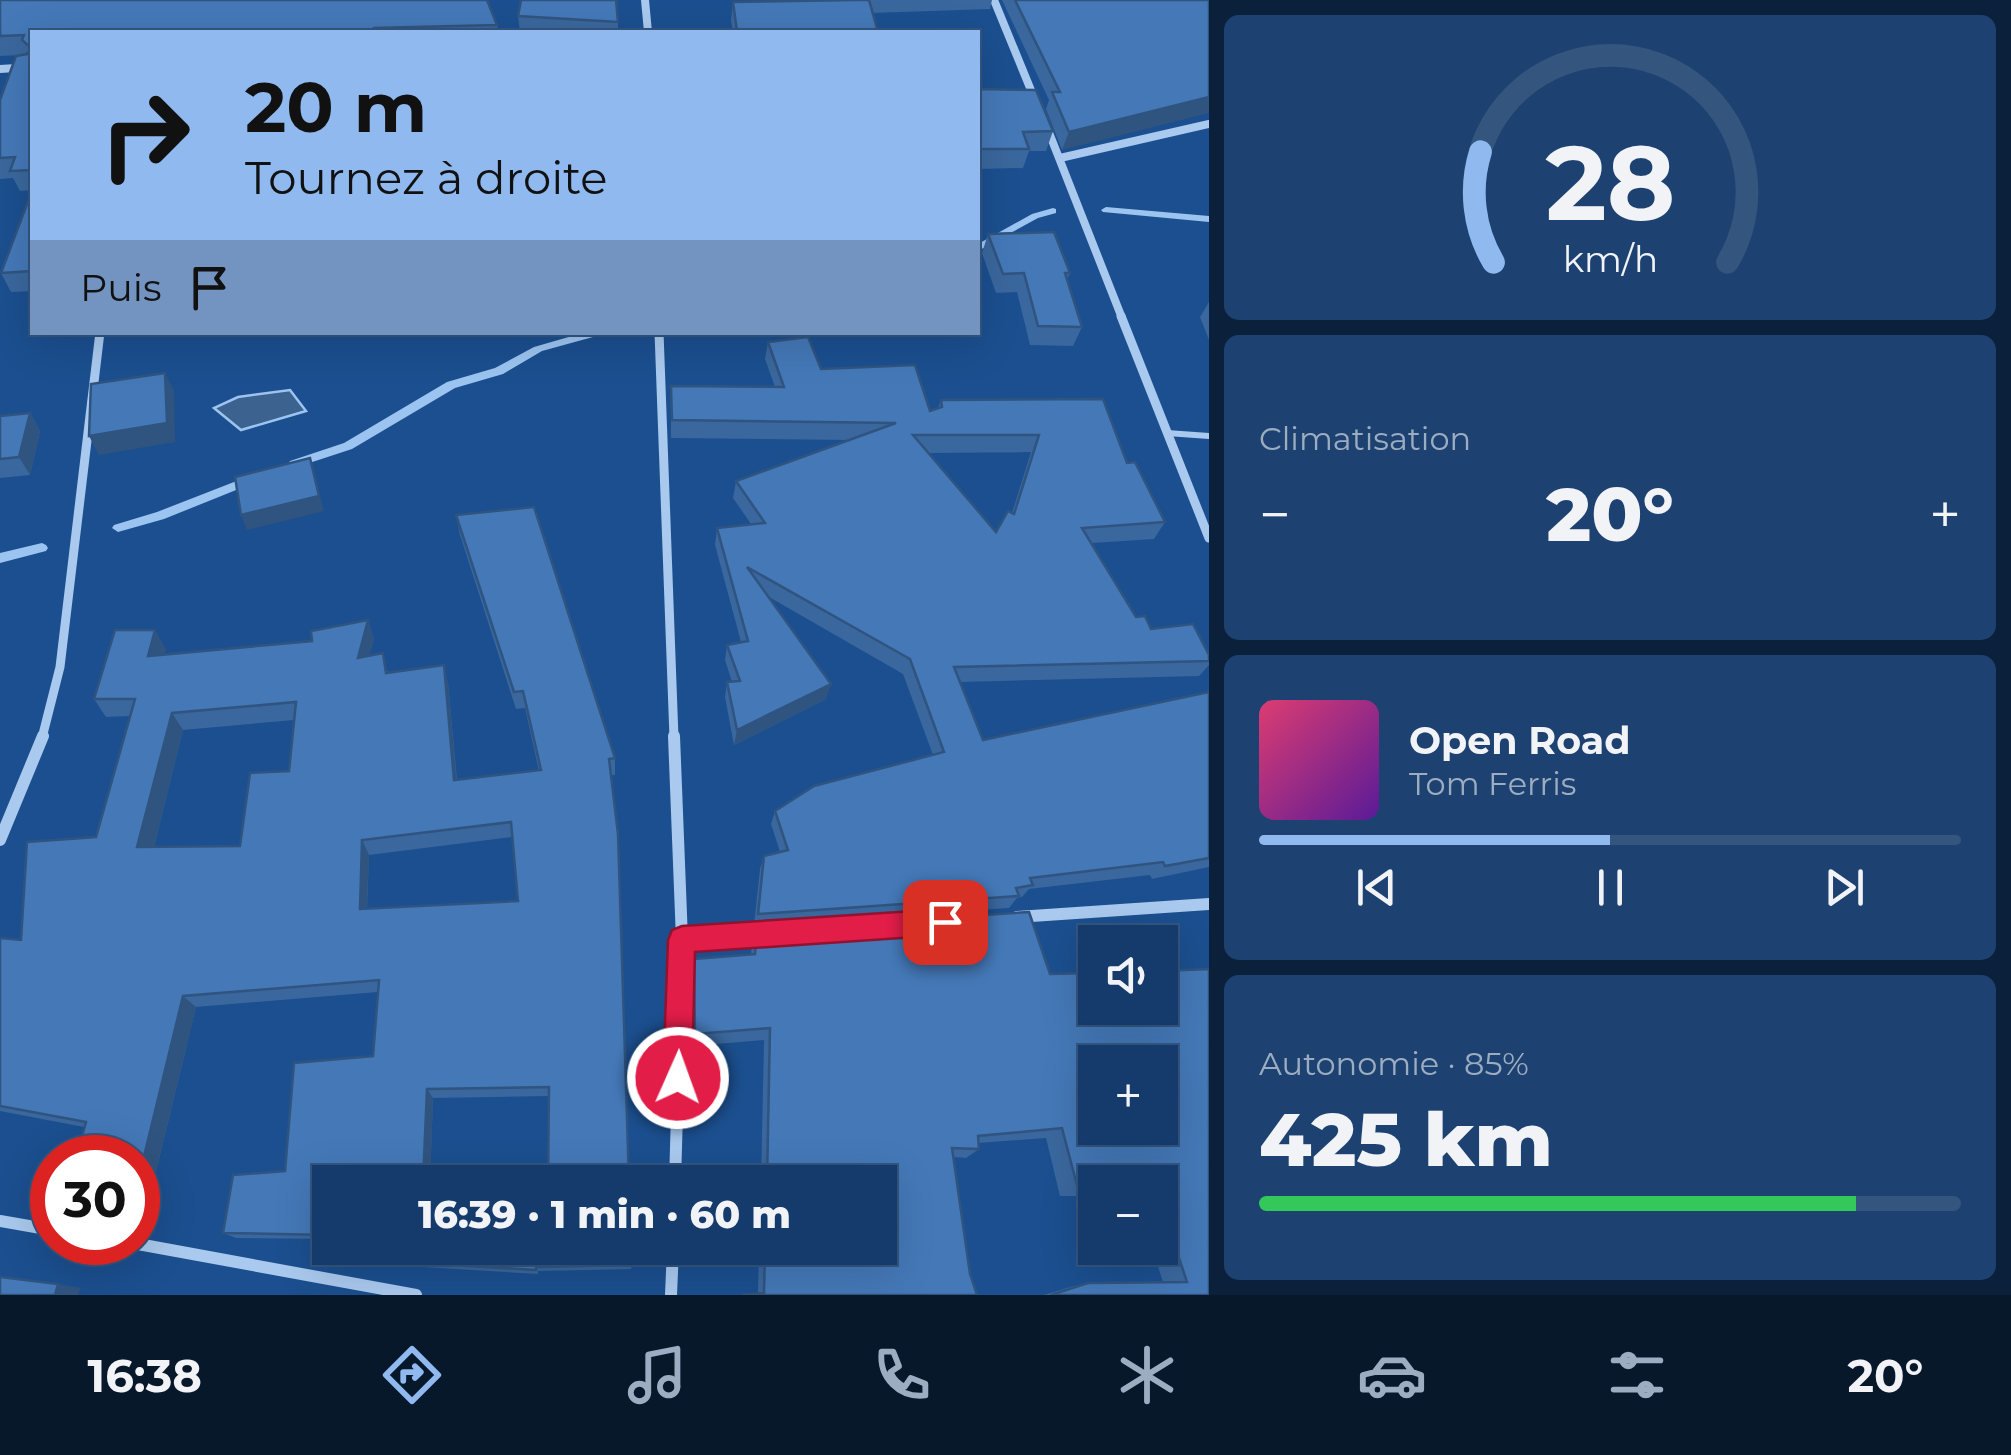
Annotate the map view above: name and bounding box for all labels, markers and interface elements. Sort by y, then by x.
text: 20 m [245,64,427,150]
icon: right [80,70,210,200]
text: 28 [1545,119,1675,246]
text: Tournez à droite [245,150,608,205]
text: km/h [1562,237,1658,281]
icon: arrive [182,260,237,315]
text: Puis [80,264,162,311]
text: Climatisation [1259,419,1471,458]
text: 20° [1546,468,1674,560]
text: − [1259,481,1291,548]
text: + [1929,481,1961,548]
text: Open Road [1409,717,1631,764]
text: Tom Ferris [1409,764,1576,803]
icon: previous [1349,860,1404,915]
icon: pause [1583,860,1638,915]
icon: next [1817,860,1872,915]
pin [903,880,988,965]
icon: arrive [918,895,973,950]
map controls [1078,925,1178,1265]
button: sound [1078,925,1178,1025]
position arrow [626,1026,730,1130]
text: Autonomie · 85% [1259,1044,1529,1083]
button: + [1078,1045,1178,1145]
text: 425 km [1259,1093,1553,1185]
speed limit sign: 30 [30,1135,160,1265]
button: − [1078,1165,1178,1265]
text: 16:39 · 1 min · 60 m [418,1191,791,1238]
icon: directions [377,1340,447,1410]
icon: music [622,1340,692,1410]
icon: phone [867,1340,937,1410]
icon: climate [1112,1340,1182,1410]
icon: car [1357,1340,1427,1410]
icon: filters [1602,1340,1672,1410]
text: 16:38 [88,1348,202,1403]
text: 20° [1848,1348,1923,1403]

